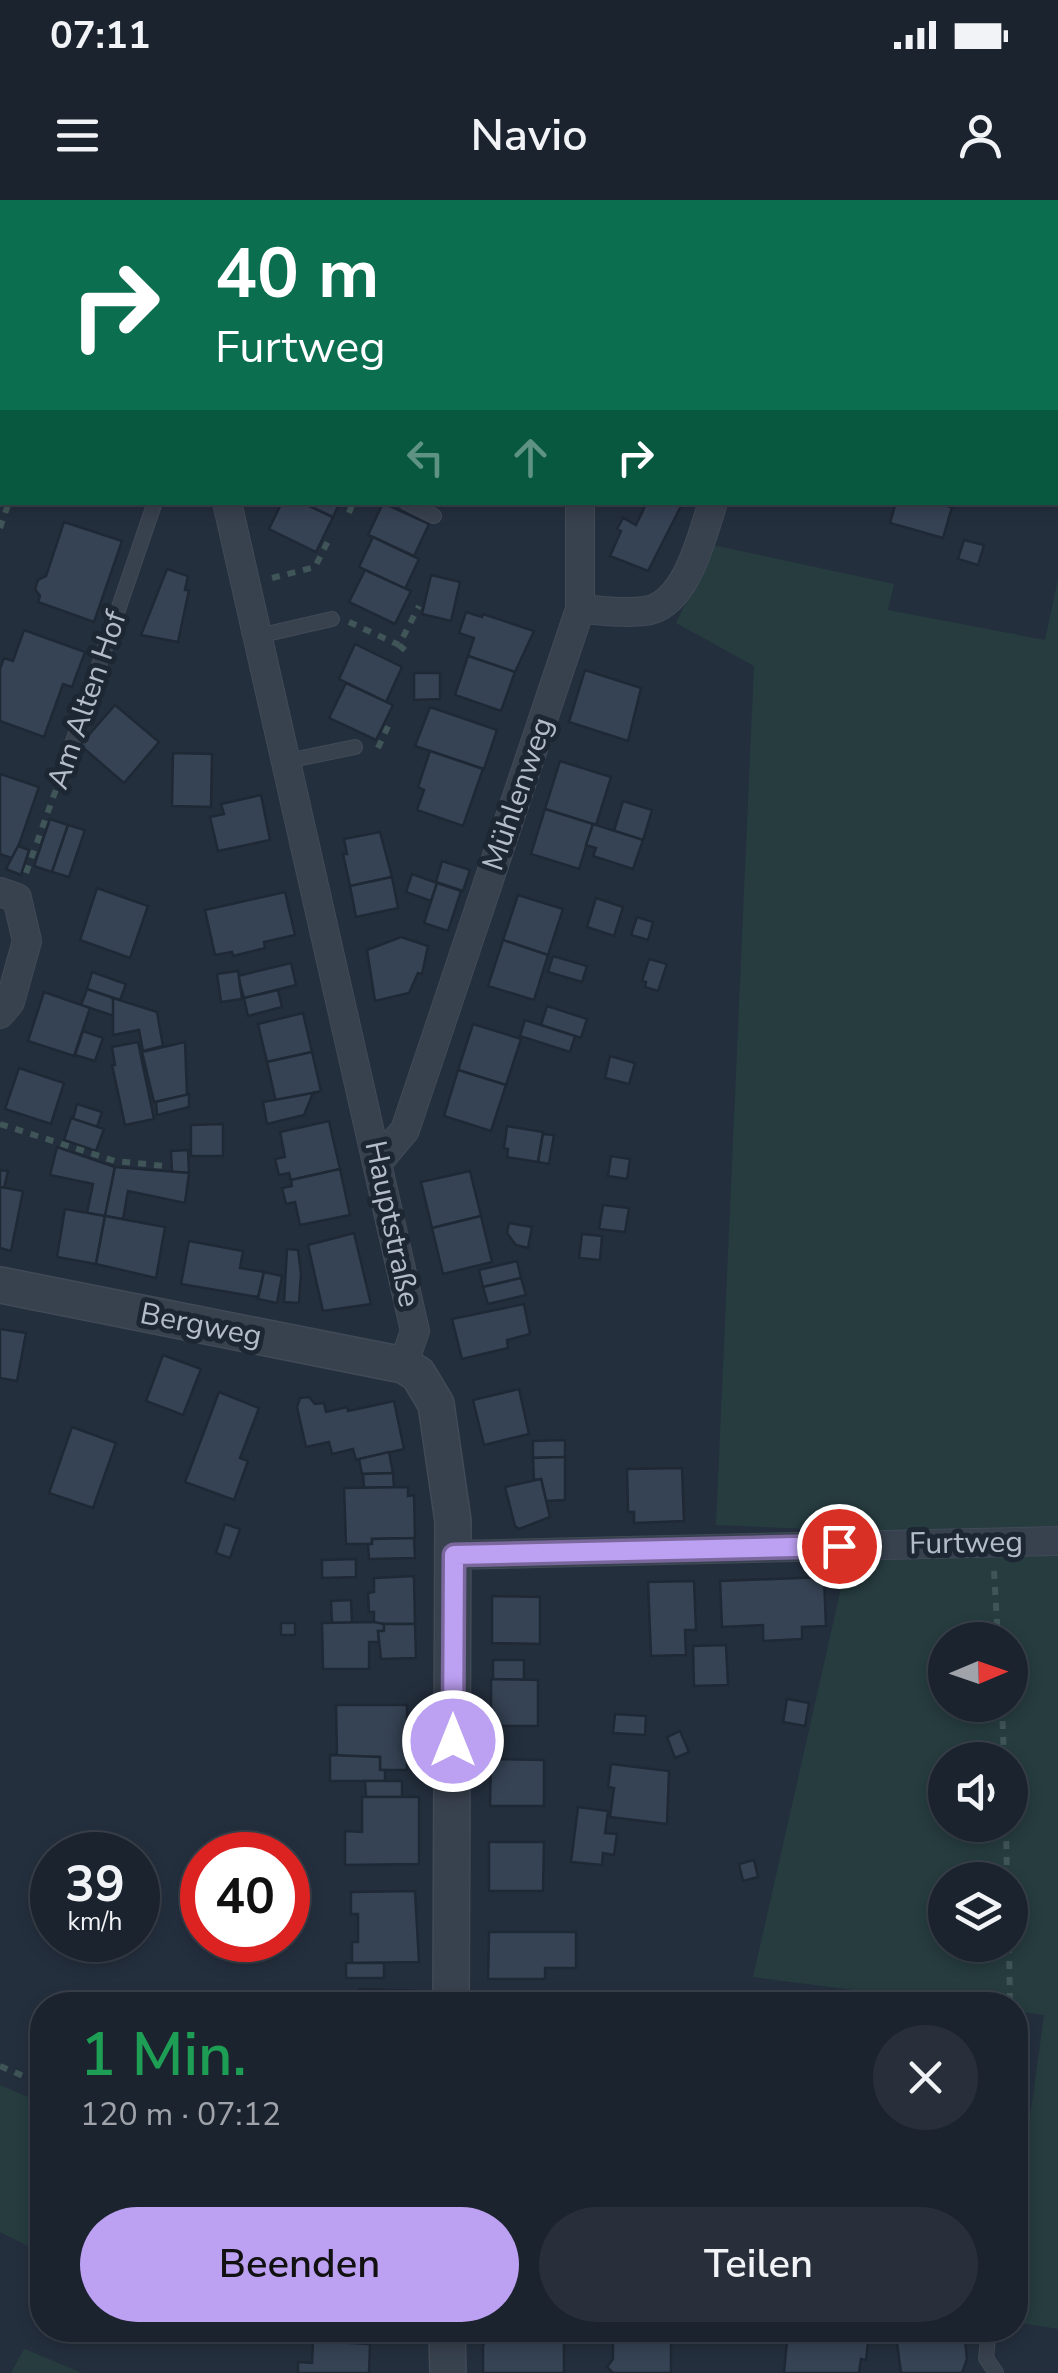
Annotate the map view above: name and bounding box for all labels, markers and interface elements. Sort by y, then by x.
text: 07:11 [50,10,151,61]
text: Navio [470,105,588,166]
icon: menu [50,108,105,163]
icon: person [953,108,1008,163]
text: 40 m [215,226,379,322]
icon: right [50,240,180,370]
text: Furtweg [215,317,386,378]
icon: left [398,430,453,485]
icon: ahead [503,430,558,485]
icon: right [608,430,663,485]
street label: Am Alten Hof [37,604,137,795]
street label: Mühlenweg [473,712,563,876]
street label: Hauptstraße [354,1137,430,1311]
street label: Bergweg [137,1293,265,1357]
pin [797,1504,882,1589]
icon: arrive [812,1519,867,1574]
street label: Furtweg [909,1522,1023,1564]
north arrow [928,1622,1028,1722]
map controls [928,1622,1028,1962]
position arrow [401,1689,505,1793]
button: sound [928,1742,1028,1842]
speed limit sign: 40 [180,1832,310,1962]
text: 39 [65,1850,125,1919]
button: layers [928,1862,1028,1962]
text: km/h [67,1905,123,1939]
text: 1 Min. [80,2014,247,2096]
button: close [873,2025,978,2130]
text: 120 m · 07:12 [80,2093,281,2136]
button: Beenden [80,2207,519,2322]
button: Teilen [539,2207,978,2322]

